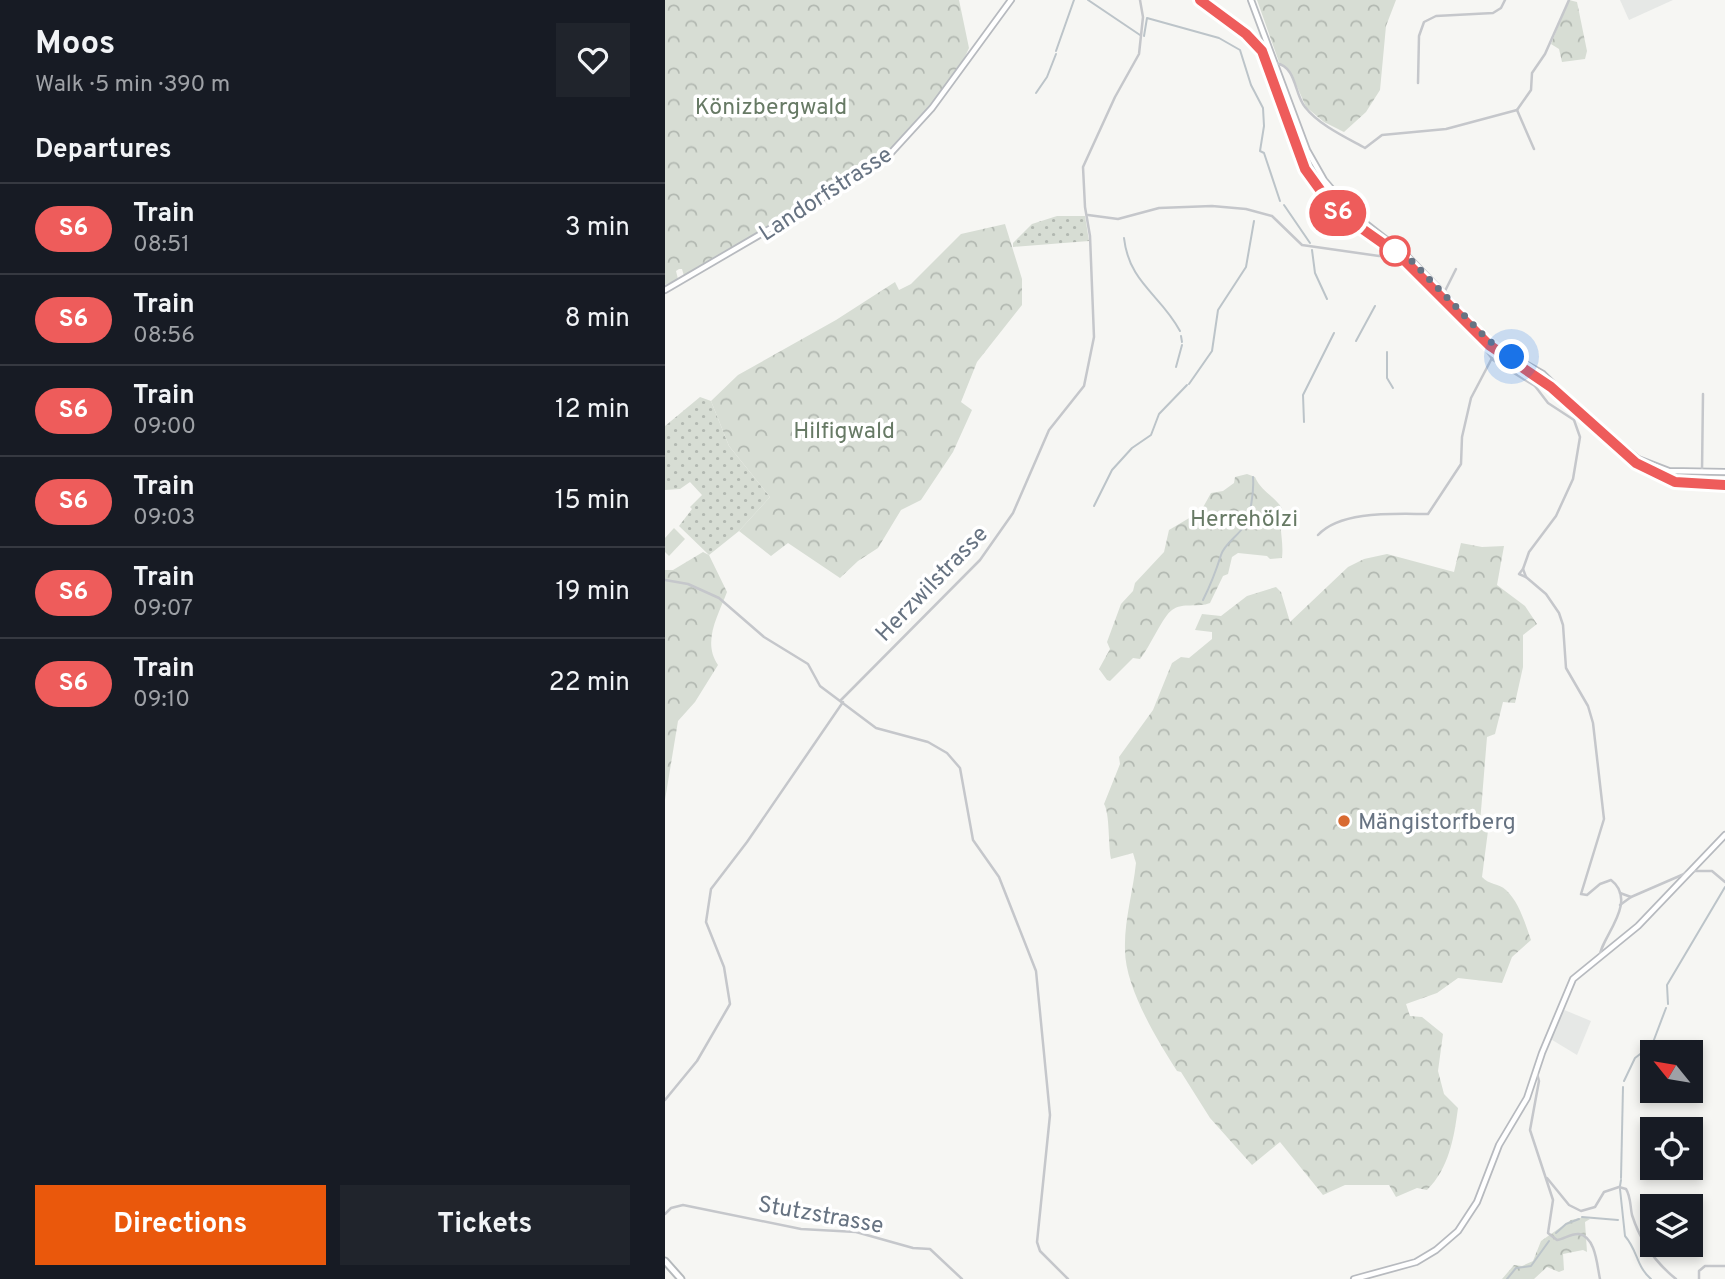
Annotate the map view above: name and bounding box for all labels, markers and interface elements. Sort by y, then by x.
button: heart [556,23,630,97]
text: Moos [35,24,115,66]
text: Walk · 5 min · 390 m [35,71,230,100]
park label: Könizbergwald [695,94,847,123]
text: Departures [35,134,172,167]
street label: Landorfstrasse [754,141,898,249]
line badge: S6 [1307,190,1369,236]
text: Train [133,198,195,231]
text: S6 [1323,198,1353,228]
text: 3 min [565,212,630,245]
text: S6 [59,214,88,244]
text: 08:51 [133,231,190,260]
unlabelled marker [1380,236,1410,266]
text: Train [133,289,195,322]
text: 8 min [565,303,630,336]
text: S6 [59,305,88,335]
text: 08:56 [133,322,195,351]
your location [1494,339,1529,374]
text: Train [133,380,195,413]
text: 12 min [555,394,630,427]
text: S6 [59,396,88,426]
text: 09:00 [133,413,196,442]
park label: Hilfigwald [793,418,895,447]
text: Train [133,471,195,504]
text: 15 min [555,485,630,518]
text: S6 [59,487,88,517]
text: 09:03 [133,504,195,533]
park label: Herrehölzi [1190,506,1298,535]
street label: Herzwilstrasse [870,521,995,649]
text: Train [133,562,195,595]
text: 19 min [555,576,630,609]
text: S6 [59,578,88,608]
text: 09:07 [133,595,193,624]
text: Train [133,653,195,686]
text: 22 min [549,667,630,700]
text: S6 [59,669,88,699]
text: 09:10 [133,686,190,715]
place label: Mängistorfberg [1358,809,1516,838]
marker: Mängistorfberg [1336,813,1352,829]
north arrow [1640,1040,1703,1102]
map controls [1640,1040,1703,1257]
button: locate [1640,1117,1703,1180]
button: Directions [35,1185,326,1265]
button: Tickets [340,1185,630,1265]
street label: Stutzstrasse [755,1191,886,1242]
button: layers [1640,1194,1703,1257]

